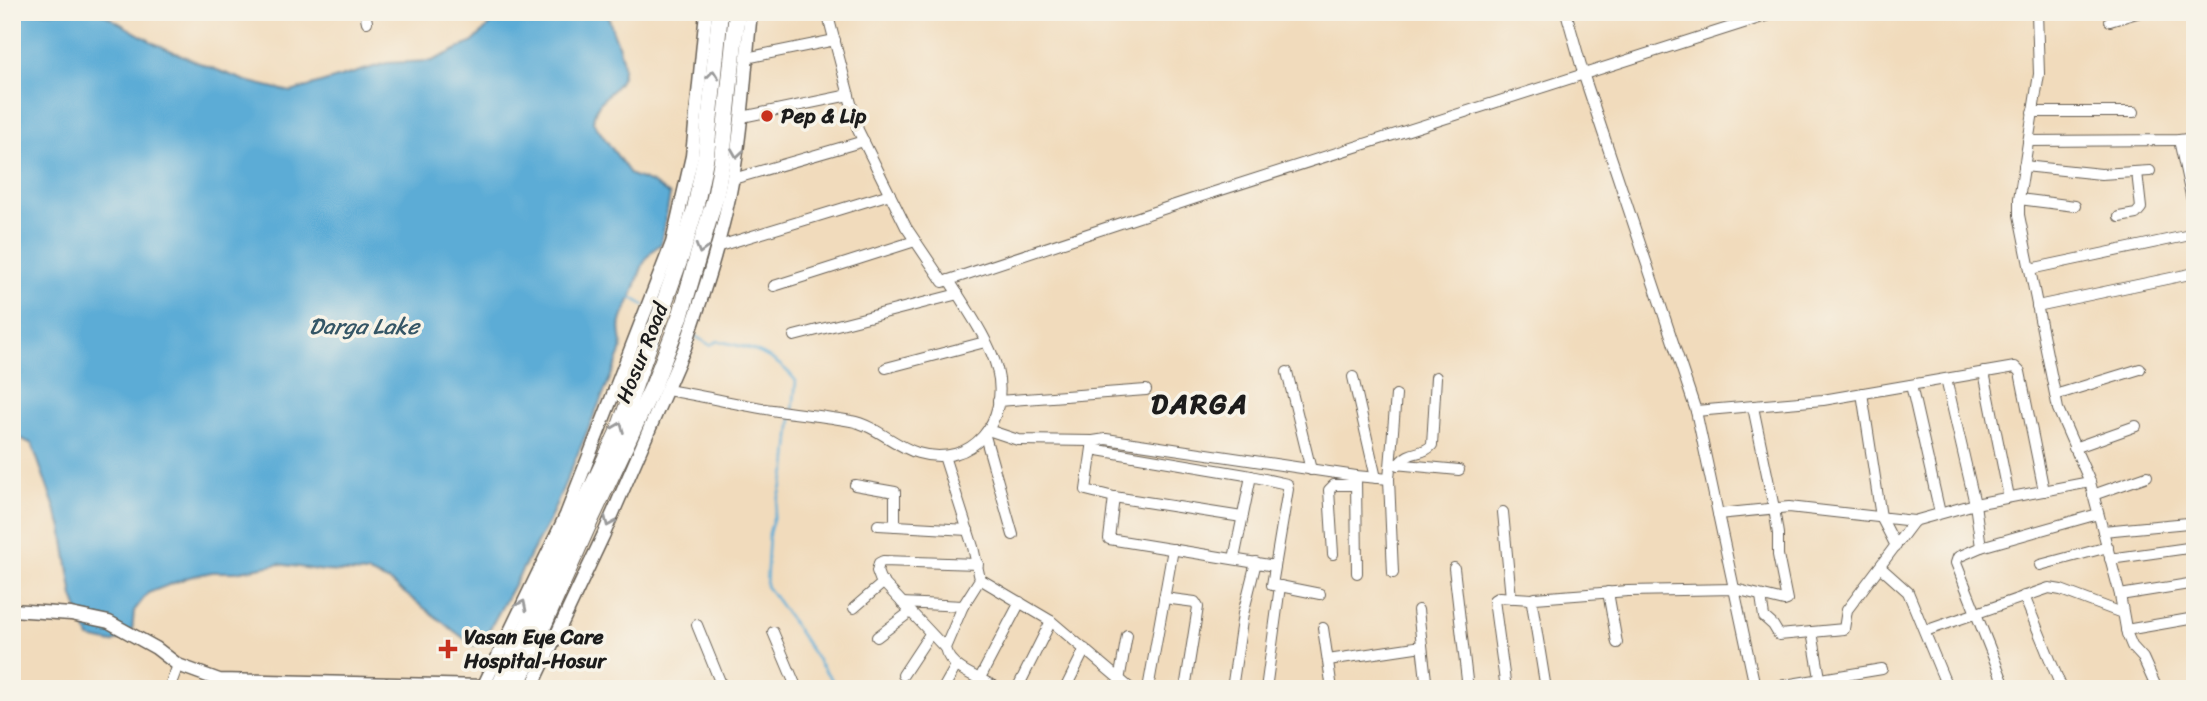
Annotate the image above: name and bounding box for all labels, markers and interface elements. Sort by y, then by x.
one-way arrow [706,70,721,81]
place label: Pep & Lip [781,97,867,135]
marker: Pep & Lip [759,108,775,124]
one-way arrow [729,147,744,159]
one-way arrow [695,242,709,254]
street label: Hosur Road [605,295,680,409]
water label: Darga Lake [309,306,421,347]
district label: DARGA [1151,379,1249,428]
one-way arrow [611,421,625,433]
one-way arrow [603,515,617,527]
one-way arrow [514,600,528,612]
place label: Vasan Eye Care Hospital-Hosur [463,618,607,680]
marker: Vasan Eye Care Hospital-Hosur [438,639,458,659]

